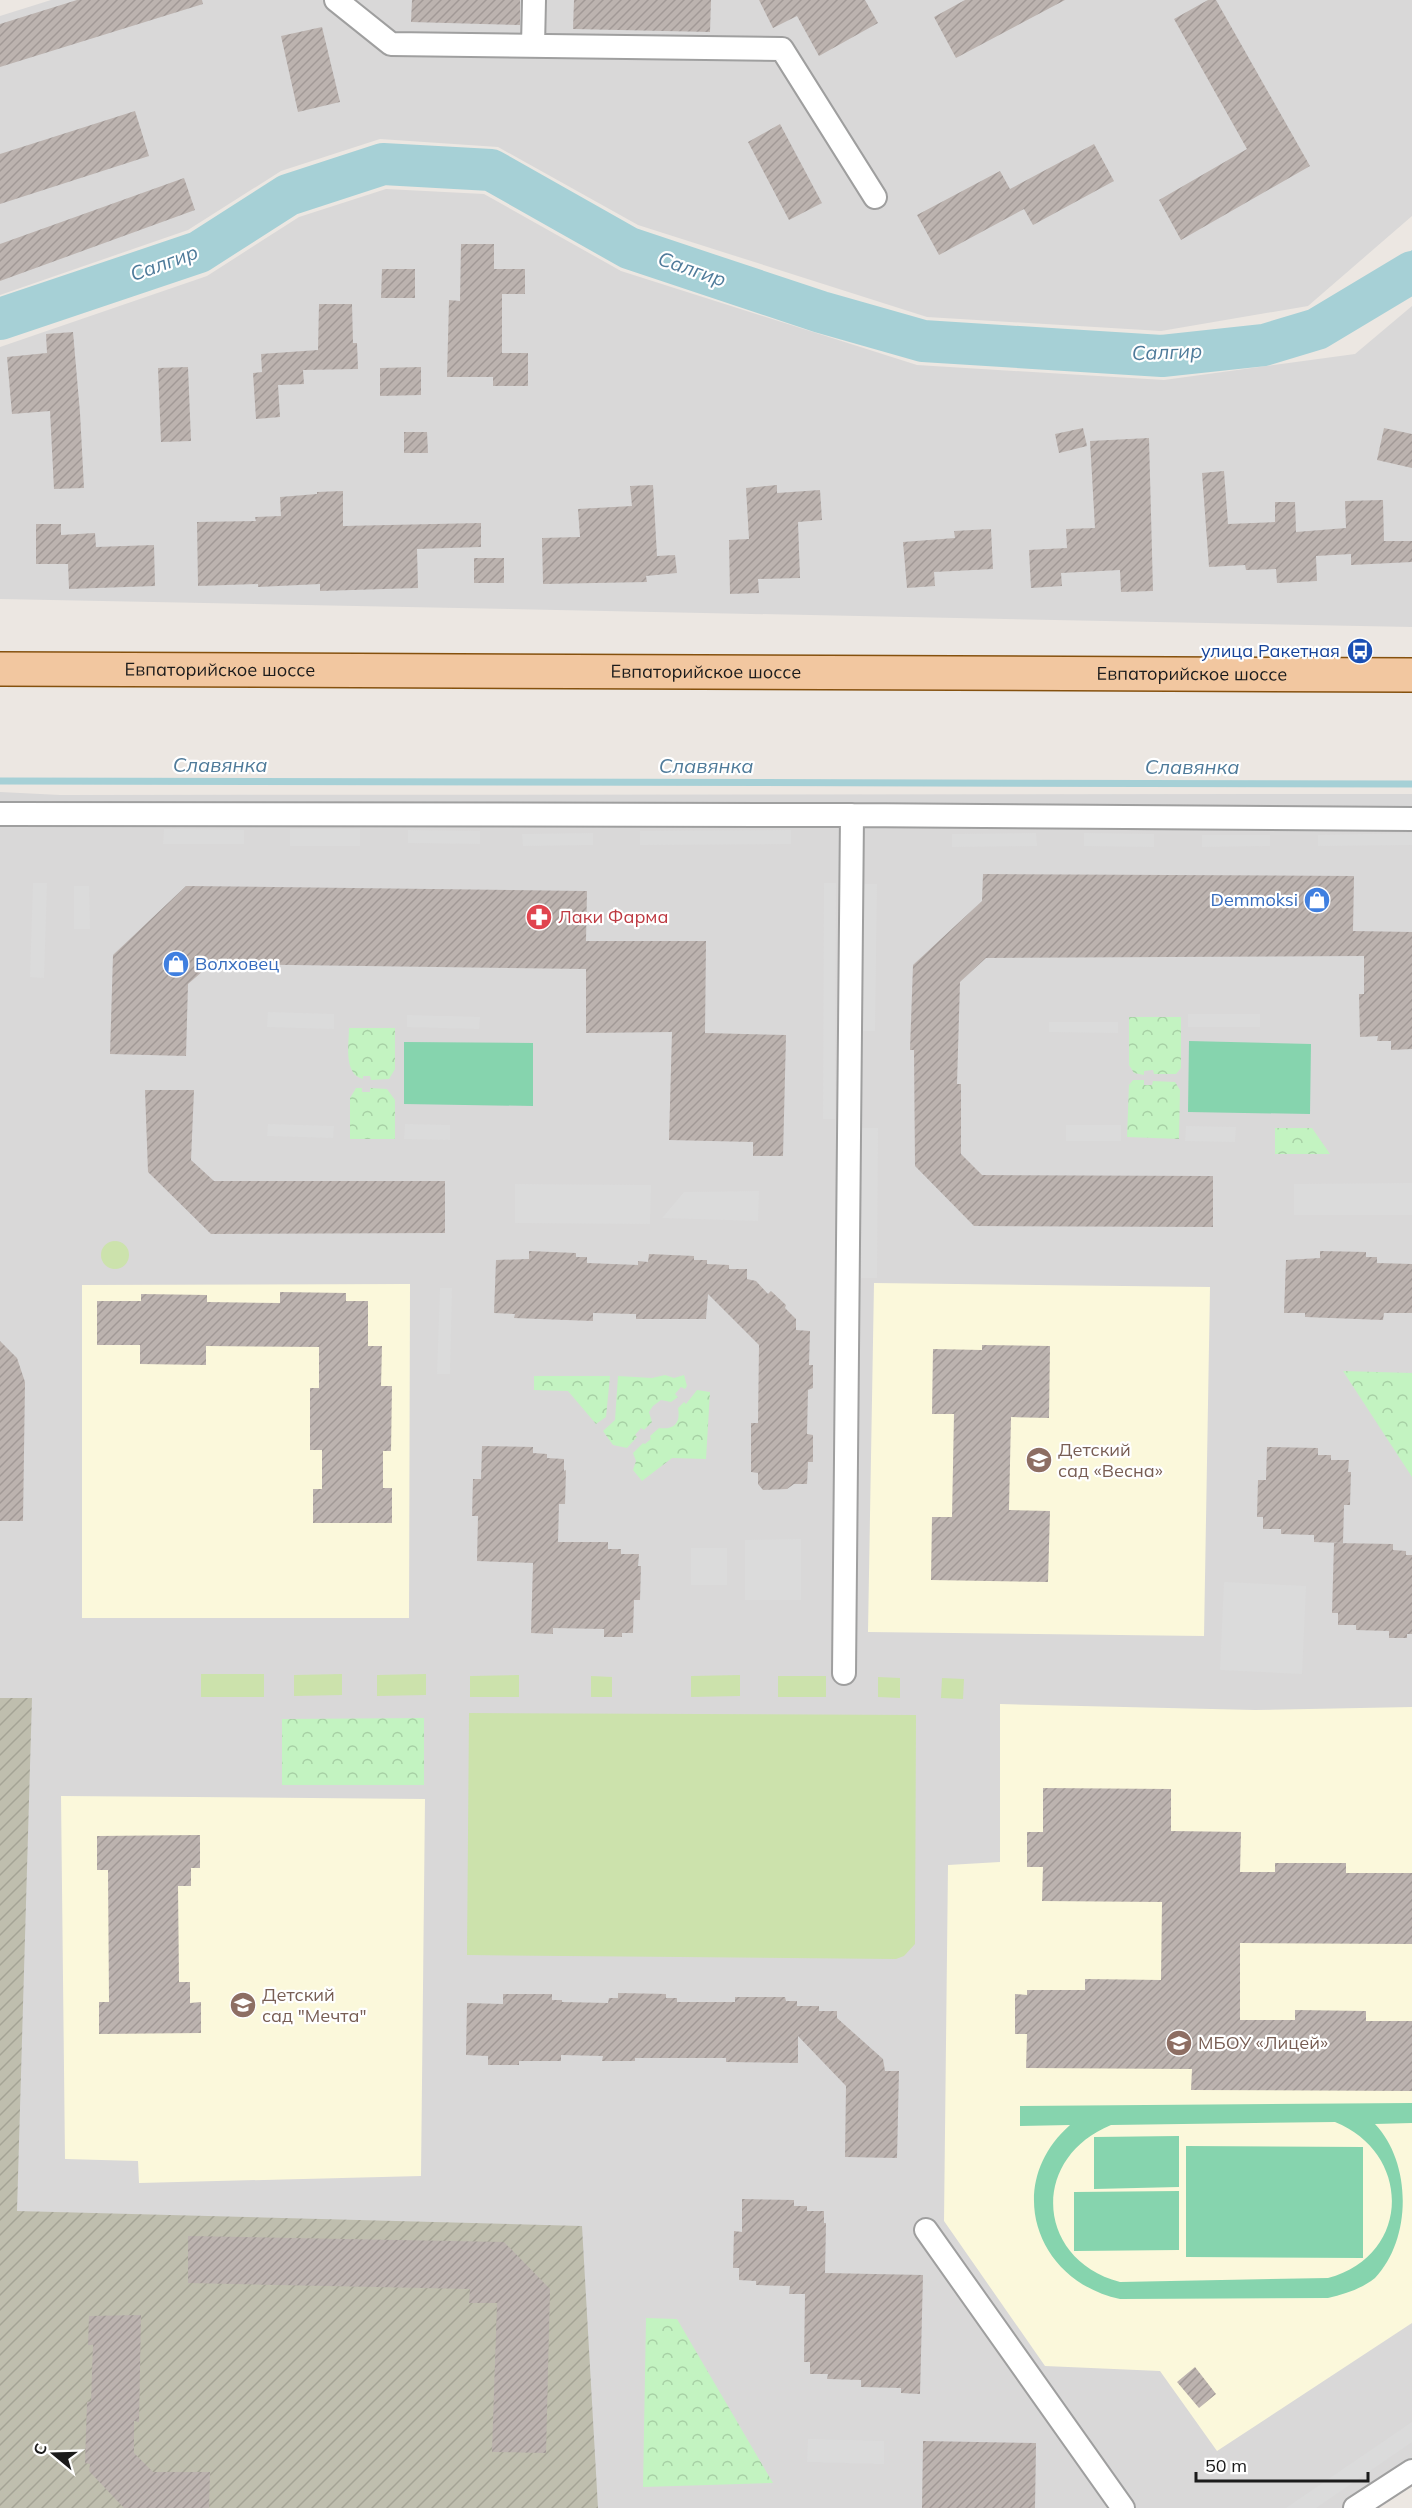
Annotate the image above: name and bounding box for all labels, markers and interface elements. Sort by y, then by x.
water label: Салгир [126,239,201,286]
water label: Салгир [655,245,730,292]
water label: Салгир [1131,338,1203,365]
bus stop icon: улица Ракетная [1345,636,1375,666]
place label: улица Ракетная [1201,639,1340,662]
street label: Евпаторийское шоссе [125,658,315,681]
street label: Евпаторийское шоссе [611,660,801,683]
street label: Евпаторийское шоссе [1097,662,1287,685]
water label: Славянка [173,752,267,777]
water label: Славянка [659,753,753,778]
water label: Славянка [1145,754,1239,779]
shop icon: Demmoksi [1302,885,1332,915]
place label: Demmoksi [1211,888,1298,911]
pharmacy icon: Лаки Фарма [524,902,554,932]
place label: Лаки Фарма [558,905,668,928]
shop icon: Волховец [161,949,191,979]
place label: Волховец [195,952,279,975]
place label: Детский сад «Весна» [1058,1438,1163,1482]
school or university icon: Детский сад «Весна» [1024,1445,1054,1475]
place label: Детский сад "Мечта" [262,1983,367,2027]
school or university icon: Детский сад "Мечта" [228,1990,258,2020]
school or university icon: МБОУ «Лицей» [1164,2028,1194,2058]
place label: МБОУ «Лицей» [1198,2031,1328,2054]
north arrow [24,2424,84,2484]
text: С [29,2441,51,2458]
scale bar [1196,2445,1368,2483]
text: 50 m [1205,2454,1247,2477]

